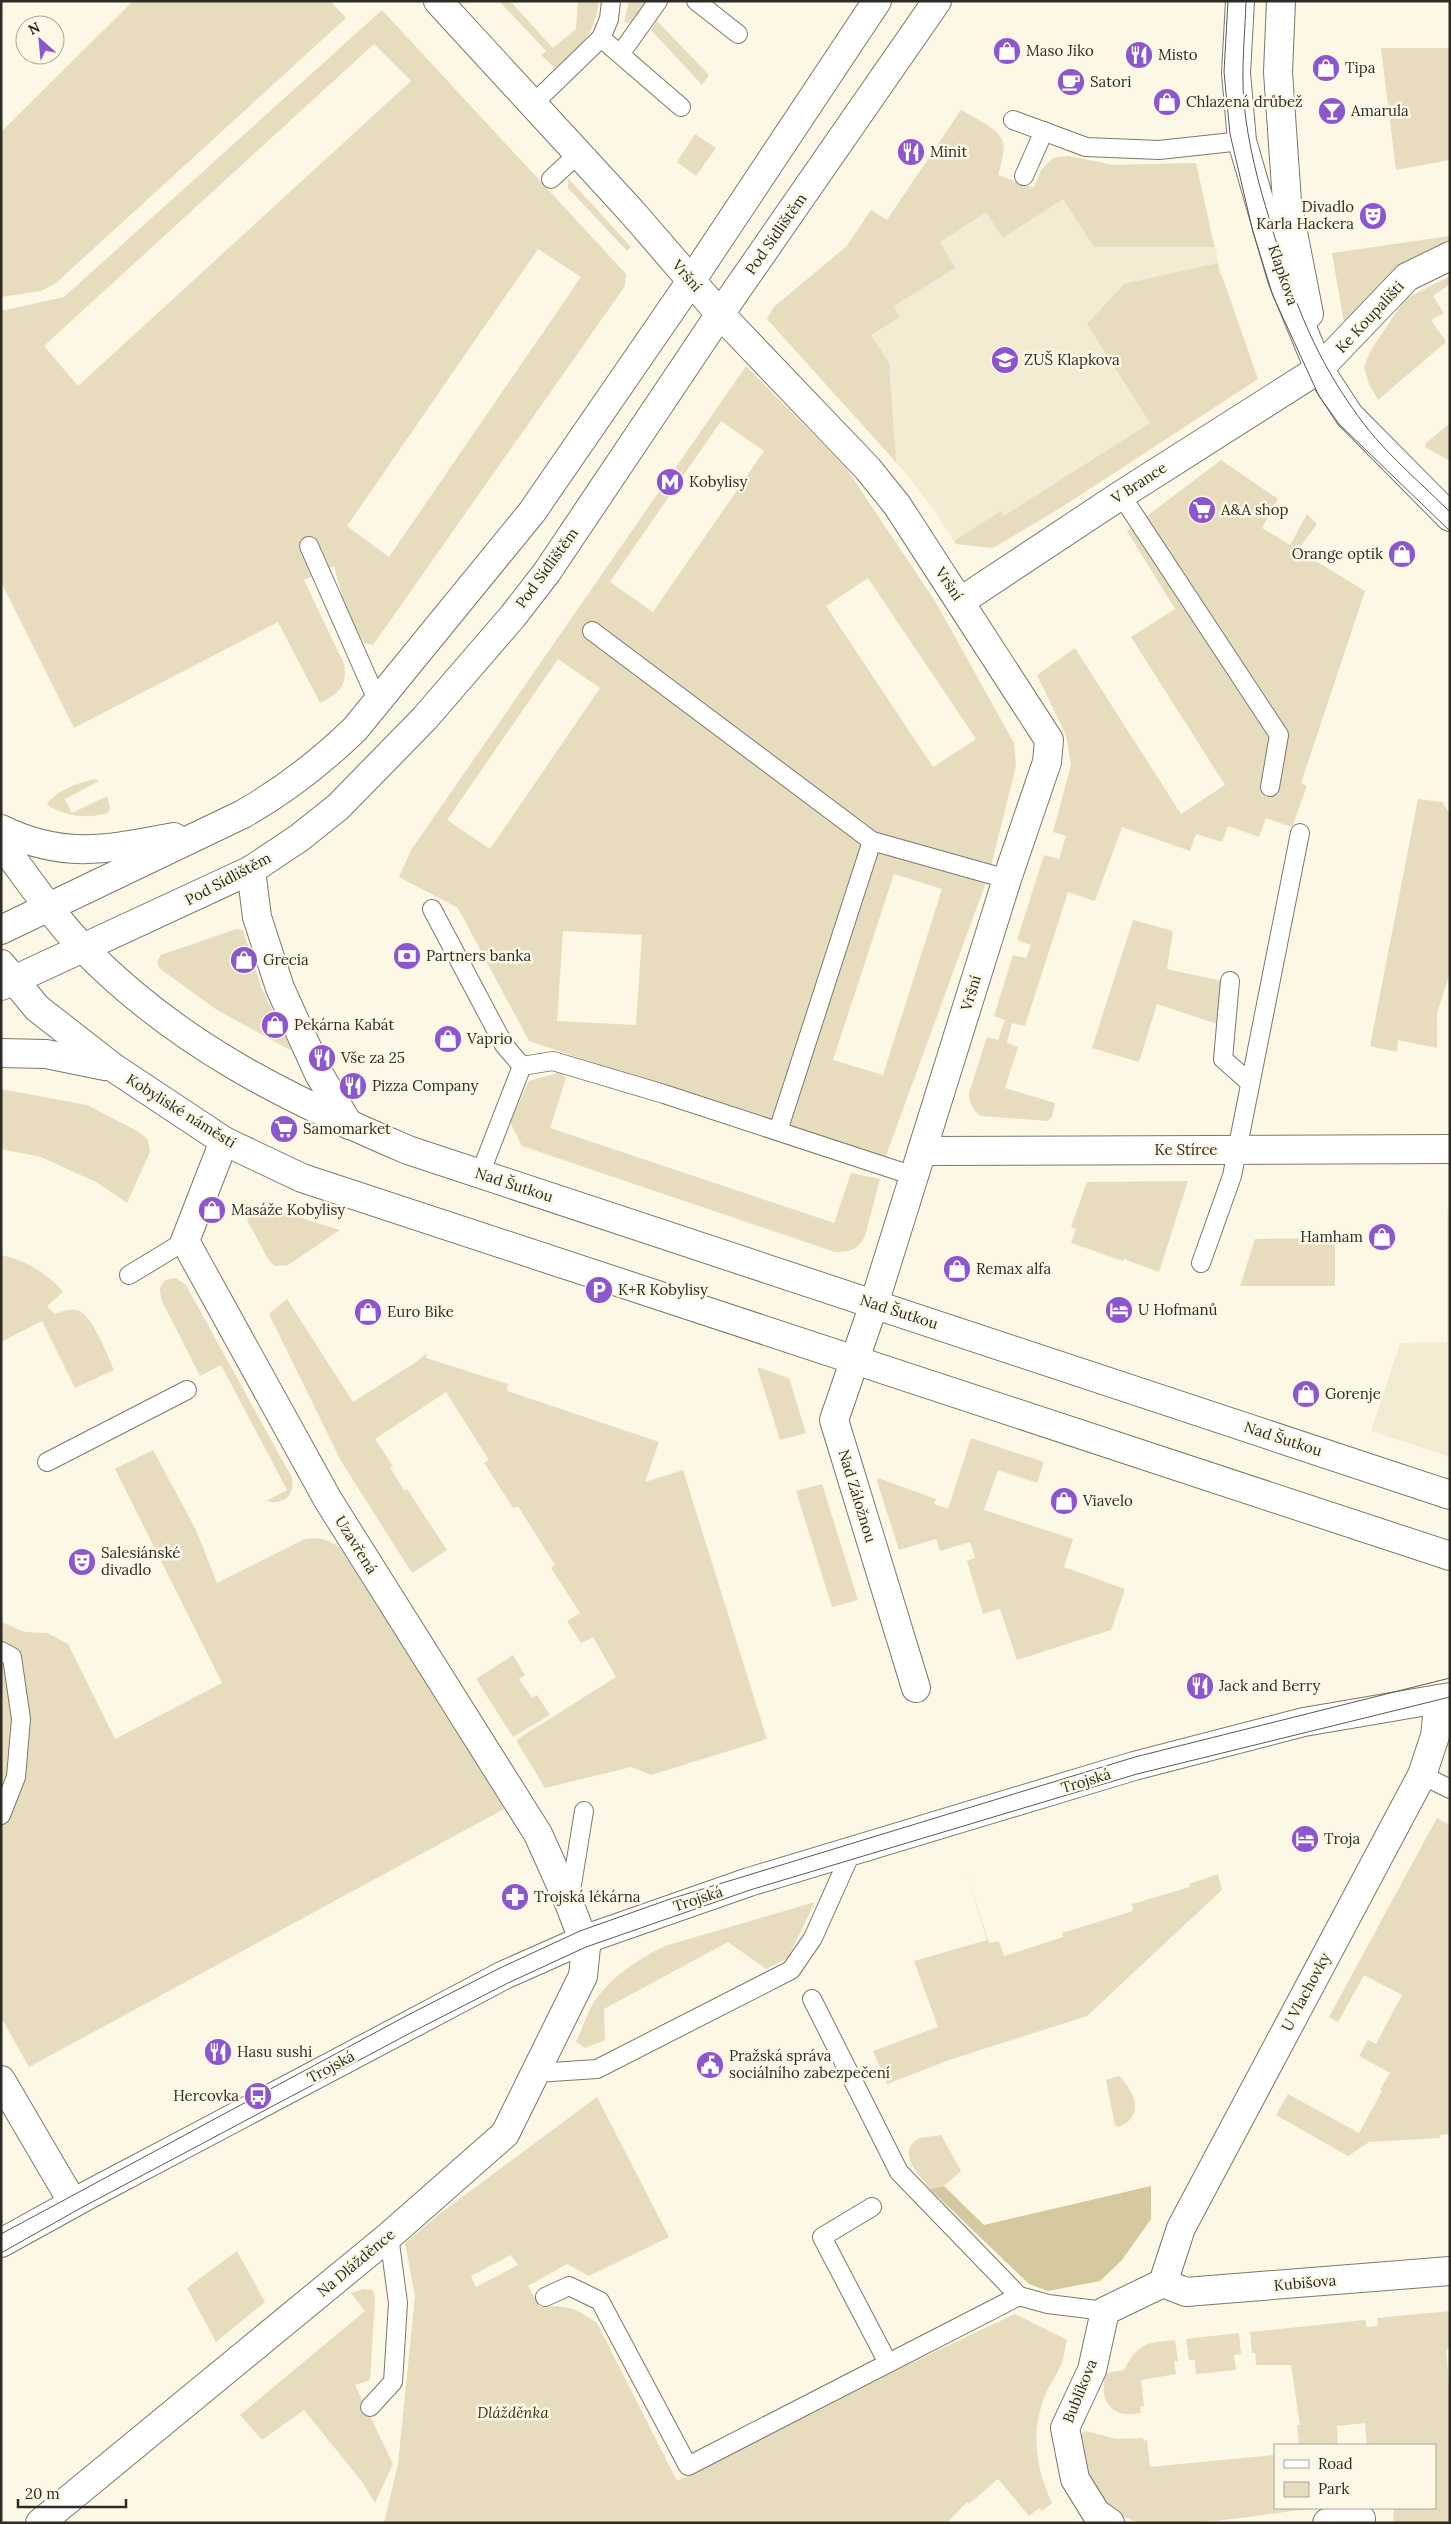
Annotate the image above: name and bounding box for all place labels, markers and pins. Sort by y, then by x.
shop icon: Maso Jiko [992,36,1022,66]
restaurant icon: Misto [1124,40,1154,70]
place label: Maso Jiko [1026,41,1094,60]
place label: Misto [1158,45,1198,64]
shop icon: Tipa [1311,53,1341,83]
place label: Tipa [1345,58,1376,77]
cafe icon: Satori [1056,67,1086,97]
place label: Satori [1090,72,1131,91]
shop icon: Chlazená drůbež [1152,87,1182,117]
place label: Chlazená drůbež [1186,92,1303,111]
bar icon: Amarula [1317,96,1347,126]
place label: Amarula [1350,101,1409,120]
restaurant icon: Minit [896,137,926,167]
place label: Minit [930,142,968,161]
place label: Divadlo Karla Hackera [1256,197,1354,233]
theatre icon: Divadlo Karla Hackera [1358,201,1388,231]
school or university icon: ZUŠ Klapkova [990,345,1020,375]
place label: ZUŠ Klapkova [1024,350,1120,369]
metro station icon: Kobylisy [655,467,685,497]
place label: Kobylisy [689,472,747,491]
supermarket icon: A&A shop [1187,495,1217,525]
place label: A&A shop [1220,500,1289,519]
shop icon: Orange optik [1387,539,1417,569]
place label: Orange optik [1292,544,1383,563]
bank icon: Partners banka [392,941,422,971]
shop icon: Grecia [229,945,259,975]
place label: Partners banka [426,946,531,965]
place label: Grecia [263,950,309,969]
shop icon: Pekárna Kabát [260,1010,290,1040]
place label: Pekárna Kabát [294,1015,395,1034]
shop icon: Vaprio [433,1024,463,1054]
place label: Vaprio [466,1029,513,1048]
restaurant icon: Vše za 25 [307,1043,337,1073]
place label: Vše za 25 [340,1048,405,1067]
restaurant icon: Pizza Company [338,1071,368,1101]
place label: Pizza Company [372,1076,479,1095]
supermarket icon: Samomarket [269,1114,299,1144]
place label: Samomarket [303,1119,391,1138]
shop icon: Masáže Kobylisy [197,1195,227,1225]
place label: Masáže Kobylisy [231,1200,345,1219]
shop icon: Hamham [1367,1222,1397,1252]
place label: Hamham [1300,1227,1363,1246]
shop icon: Remax alfa [942,1254,972,1284]
place label: Remax alfa [976,1259,1051,1278]
parking icon: K+R Kobylisy [584,1275,614,1305]
place label: K+R Kobylisy [618,1280,708,1299]
hotel icon: U Hofmanů [1104,1295,1134,1325]
shop icon: Euro Bike [353,1297,383,1327]
place label: U Hofmanů [1138,1300,1218,1319]
place label: Euro Bike [387,1302,454,1321]
shop icon: Gorenje [1291,1379,1321,1409]
place label: Gorenje [1325,1384,1381,1403]
shop icon: Viavelo [1049,1486,1079,1516]
place label: Viavelo [1082,1491,1133,1510]
place label: Salesiánské divadlo [101,1543,181,1579]
theatre icon: Salesiánské divadlo [67,1547,97,1577]
restaurant icon: Jack and Berry [1185,1671,1215,1701]
place label: Jack and Berry [1218,1676,1321,1695]
hotel icon: Troja [1290,1824,1320,1854]
place label: Troja [1324,1829,1360,1848]
pharmacy icon: Trojská lékárna [500,1882,530,1912]
place label: Trojská lékárna [534,1887,641,1906]
restaurant icon: Hasu sushi [203,2037,233,2067]
place label: Hasu sushi [237,2042,312,2061]
place label: Pražská správa sociálního zabezpečení [729,2046,890,2082]
public building icon: Pražská správa sociálního zabezpečení [695,2050,725,2080]
bus stop icon: Hercovka [243,2081,273,2111]
place label: Hercovka [173,2086,239,2105]

